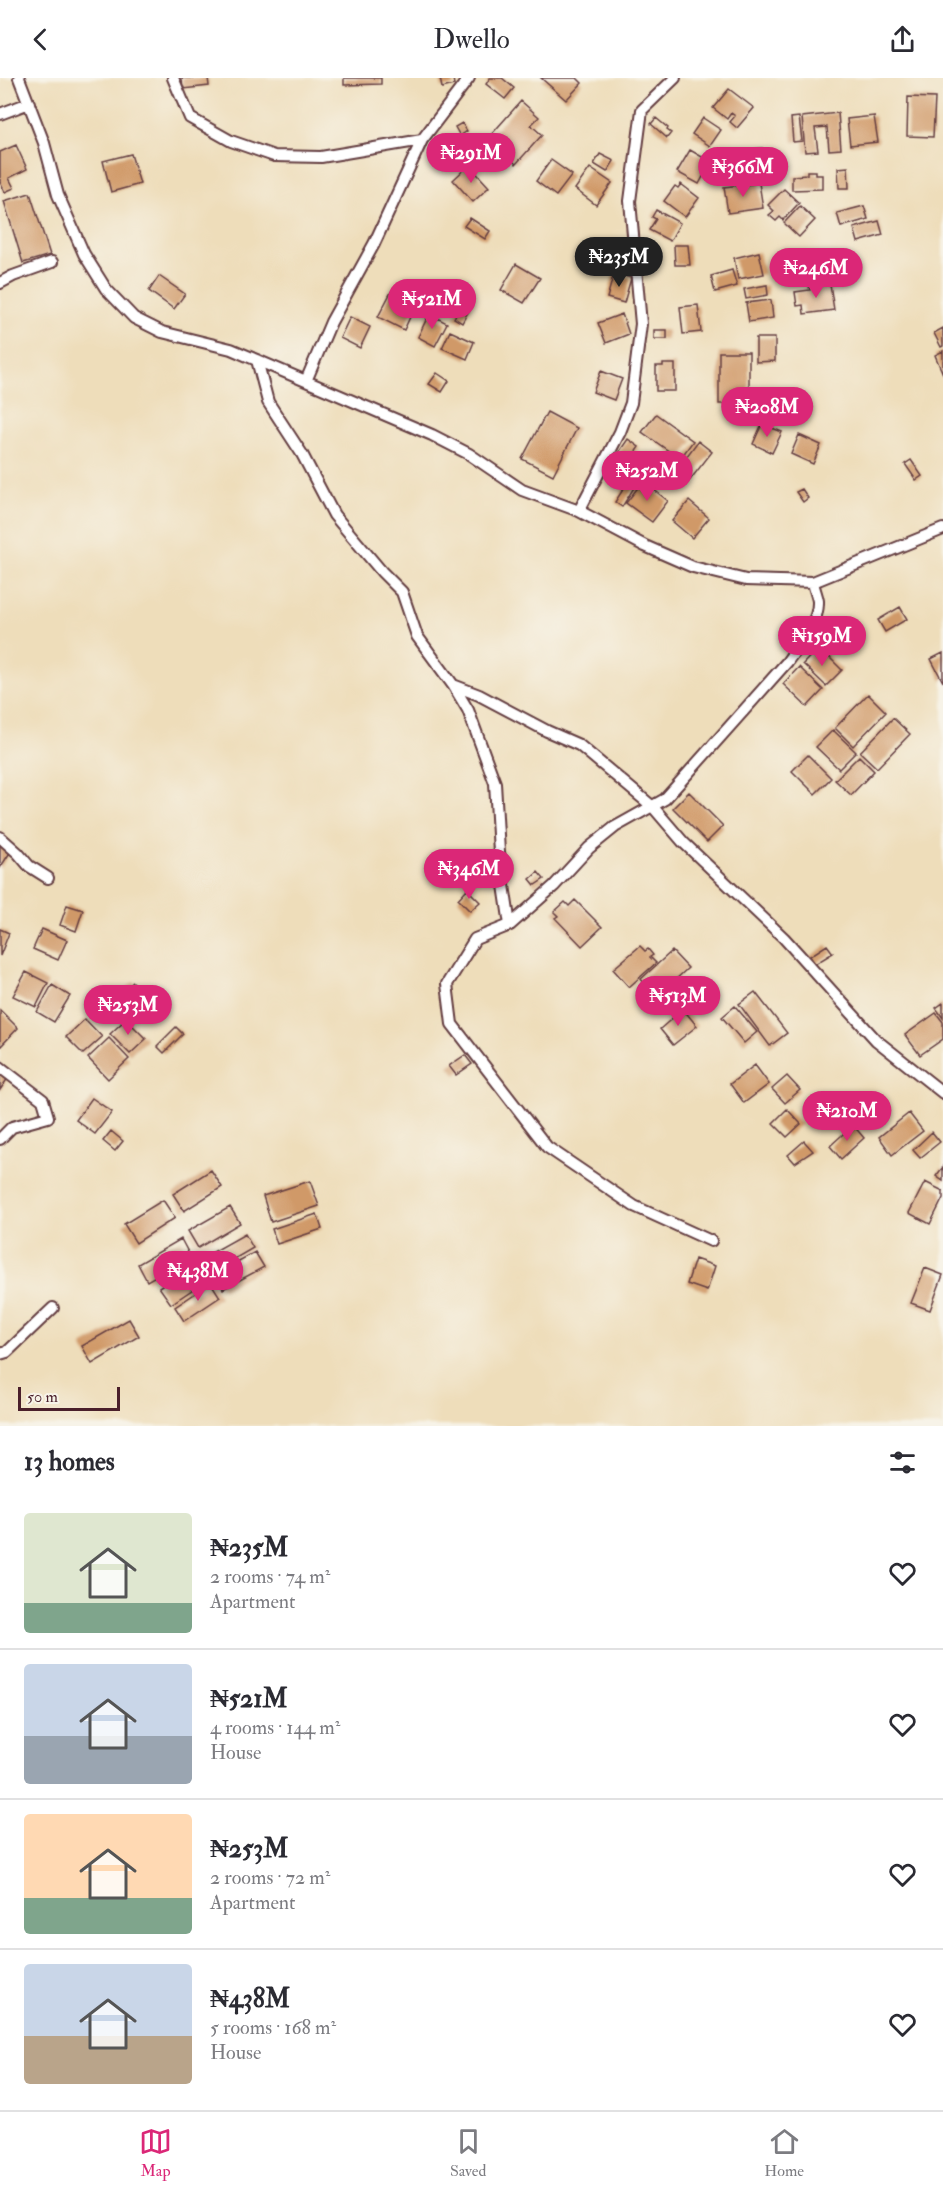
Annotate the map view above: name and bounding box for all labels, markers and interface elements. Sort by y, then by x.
icon: back [24,23,57,56]
text: Dwello [433,23,510,56]
icon: share [886,23,919,56]
pin: ₦291M [429,133,513,184]
text: ₦291M [440,140,502,165]
pin: ₦366M [701,147,785,198]
text: ₦366M [712,154,774,179]
pin: ₦235M [577,237,661,288]
text: ₦235M [589,244,649,269]
pin: ₦246M [774,248,858,299]
text: ₦246M [784,255,848,280]
pin: ₦521M [390,279,474,330]
text: ₦521M [402,286,462,311]
pin: ₦208M [725,387,809,438]
text: ₦208M [735,394,799,419]
pin: ₦252M [605,451,689,502]
text: ₦252M [616,458,678,483]
pin: ₦159M [780,616,864,667]
text: ₦159M [792,623,852,648]
pin: ₦346M [427,849,511,900]
text: ₦346M [438,856,500,881]
pin: ₦513M [636,976,720,1027]
text: ₦513M [649,983,707,1008]
pin: ₦253M [86,985,170,1036]
text: ₦253M [98,992,158,1017]
pin: ₦210M [805,1091,889,1142]
text: ₦210M [816,1098,878,1123]
pin: ₦438M [156,1251,240,1302]
text: ₦438M [167,1258,229,1283]
scale bar [18,1384,120,1412]
text: 50 m [27,1387,58,1407]
text: 13 homes [24,1446,115,1478]
icon: filters [886,1446,919,1479]
text: ₦235M [210,1532,289,1564]
icon: home [72,1537,144,1609]
icon: heart [886,1557,919,1590]
text: 2 rooms · 74 m² [210,1564,331,1589]
text: Apartment [210,1589,295,1614]
text: ₦521M [210,1683,288,1715]
icon: home [72,1688,144,1760]
icon: heart [886,1708,919,1741]
text: 4 rooms · 144 m² [210,1715,340,1740]
text: House [210,1740,261,1765]
text: ₦253M [210,1833,288,1865]
icon: home [72,1838,144,1910]
icon: heart [886,1858,919,1891]
text: 2 rooms · 72 m² [210,1865,330,1890]
text: Apartment [210,1890,295,1915]
text: ₦438M [210,1983,290,2015]
icon: home [72,1988,144,2060]
icon: heart [886,2008,919,2041]
text: 5 rooms · 168 m² [210,2015,336,2040]
text: House [210,2040,261,2065]
tab: Map [139,2125,172,2181]
tab: Saved [450,2125,486,2181]
tab: Home [764,2125,804,2181]

